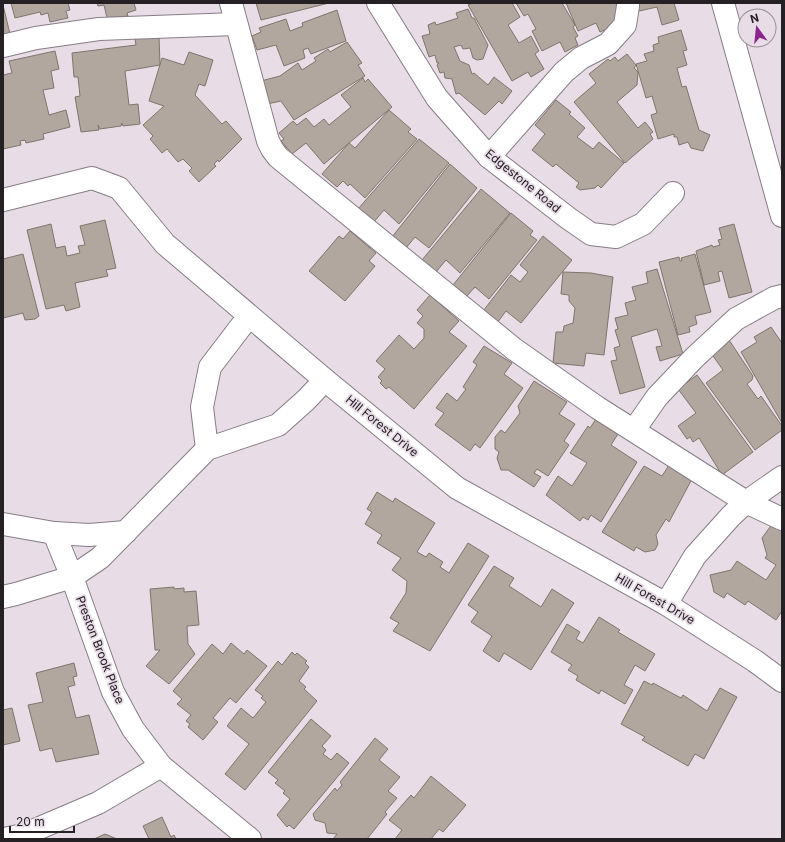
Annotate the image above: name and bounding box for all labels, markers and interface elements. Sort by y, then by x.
north arrow [737,8,777,48]
text: N [749,10,760,26]
street label: Edgestone Road [483,146,564,216]
street label: Hill Forest Drive [343,392,422,460]
street label: Hill Forest Drive [613,570,698,627]
street label: Preston Brook Place [73,594,128,706]
scale bar [10,808,74,834]
text: 20 m [16,814,45,829]

